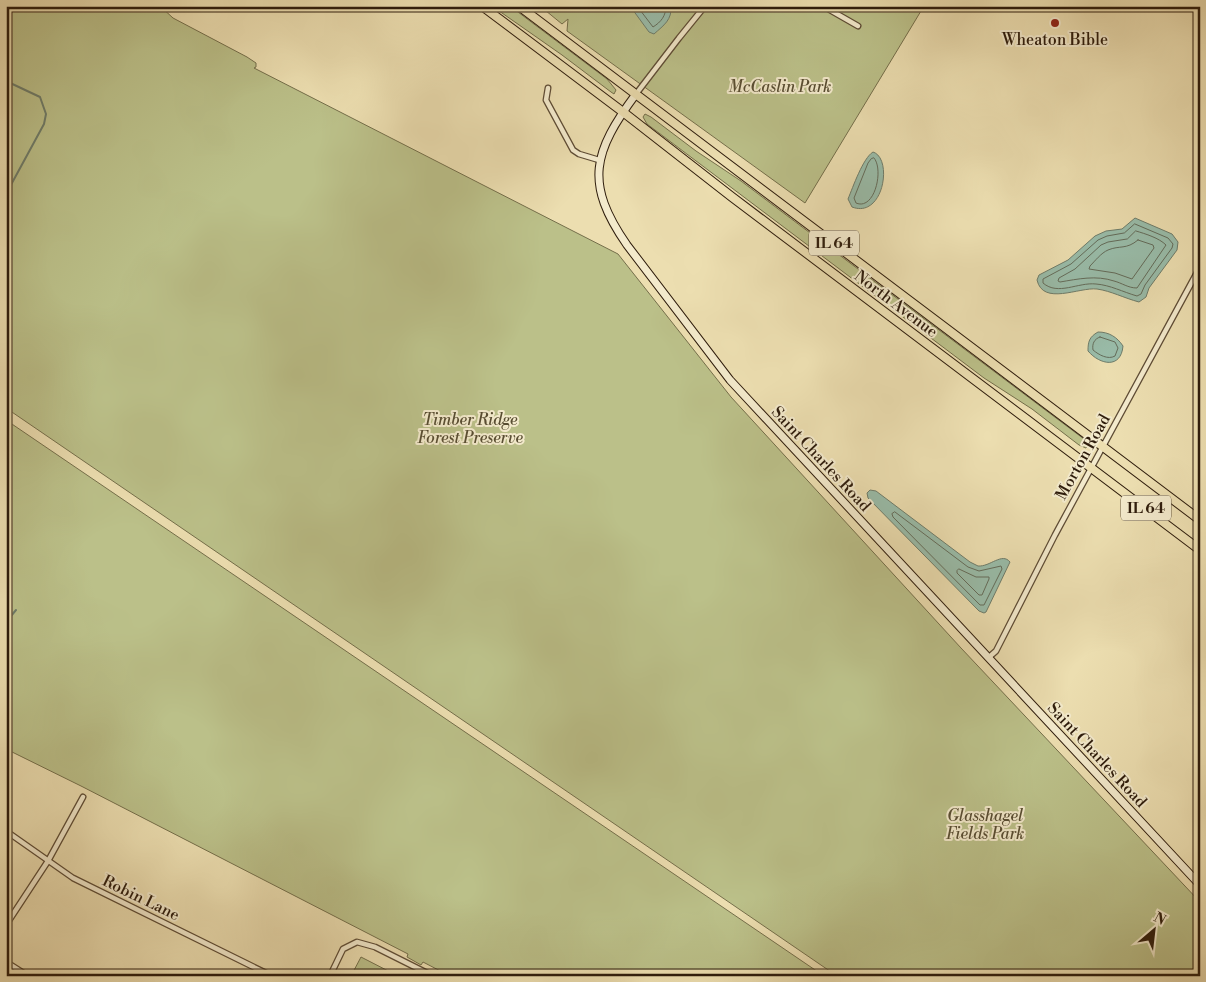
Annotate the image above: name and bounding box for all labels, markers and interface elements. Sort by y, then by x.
marker: Wheaton Bible [1049,17,1061,29]
place label: Wheaton Bible [1001,30,1108,50]
park label: McCaslin Park [729,77,831,97]
road number: IL 64 [809,230,859,256]
street label: North Avenue [850,266,942,342]
street label: Saint Charles Road [767,402,875,516]
park label: Timber Ridge Forest Preserve [417,410,523,448]
street label: Morton Road [1051,411,1115,503]
road number: IL 64 [1121,496,1171,520]
street label: Saint Charles Road [1043,698,1151,812]
park label: Glasshagel Fields Park [946,806,1024,844]
street label: Robin Lane [99,871,183,925]
north arrow [1128,904,1178,954]
text: N [1151,909,1169,930]

